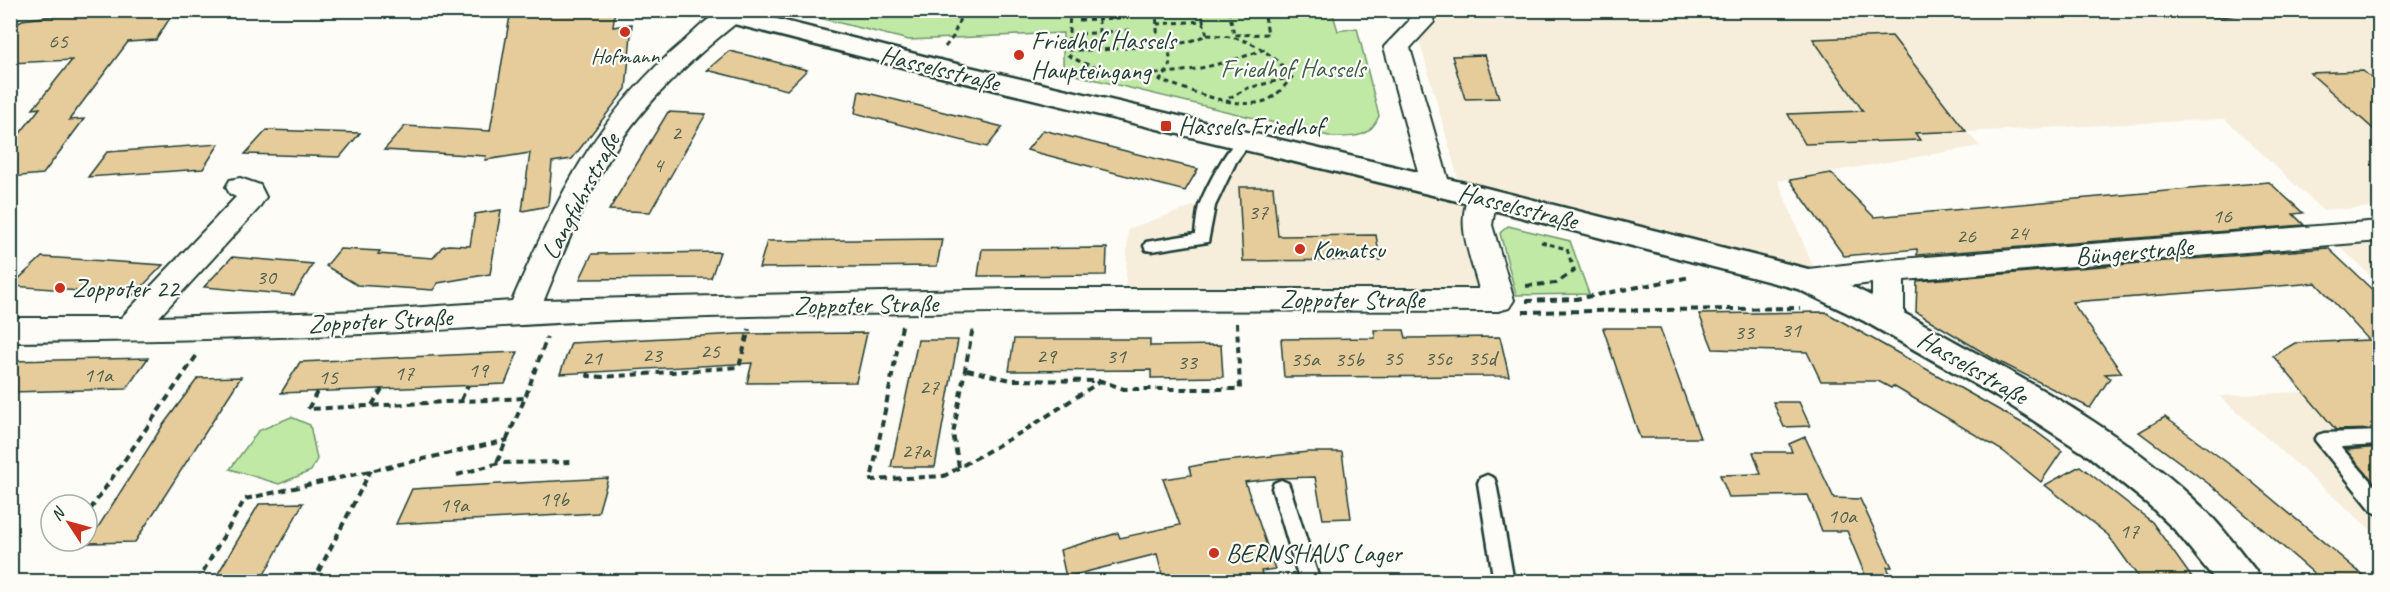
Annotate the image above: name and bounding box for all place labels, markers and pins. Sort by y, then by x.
place label: Friedhof Hassels Haupteingang [1031,24,1178,87]
marker: Hofmann [618,25,632,39]
place label: Hofmann [591,42,660,70]
marker: Friedhof Hassels Haupteingang [1012,48,1026,62]
place label: Hassels Friedhof [1178,110,1329,143]
marker: Hassels Friedhof [1159,119,1173,133]
place label: Komatsu [1312,233,1386,266]
marker: Komatsu [1293,242,1307,256]
place label: Zoppoter 22 [72,272,181,305]
marker: Zoppoter 22 [53,281,67,295]
place label: BERNSHAUS Lager [1226,537,1403,570]
marker: BERNSHAUS Lager [1207,546,1221,560]

